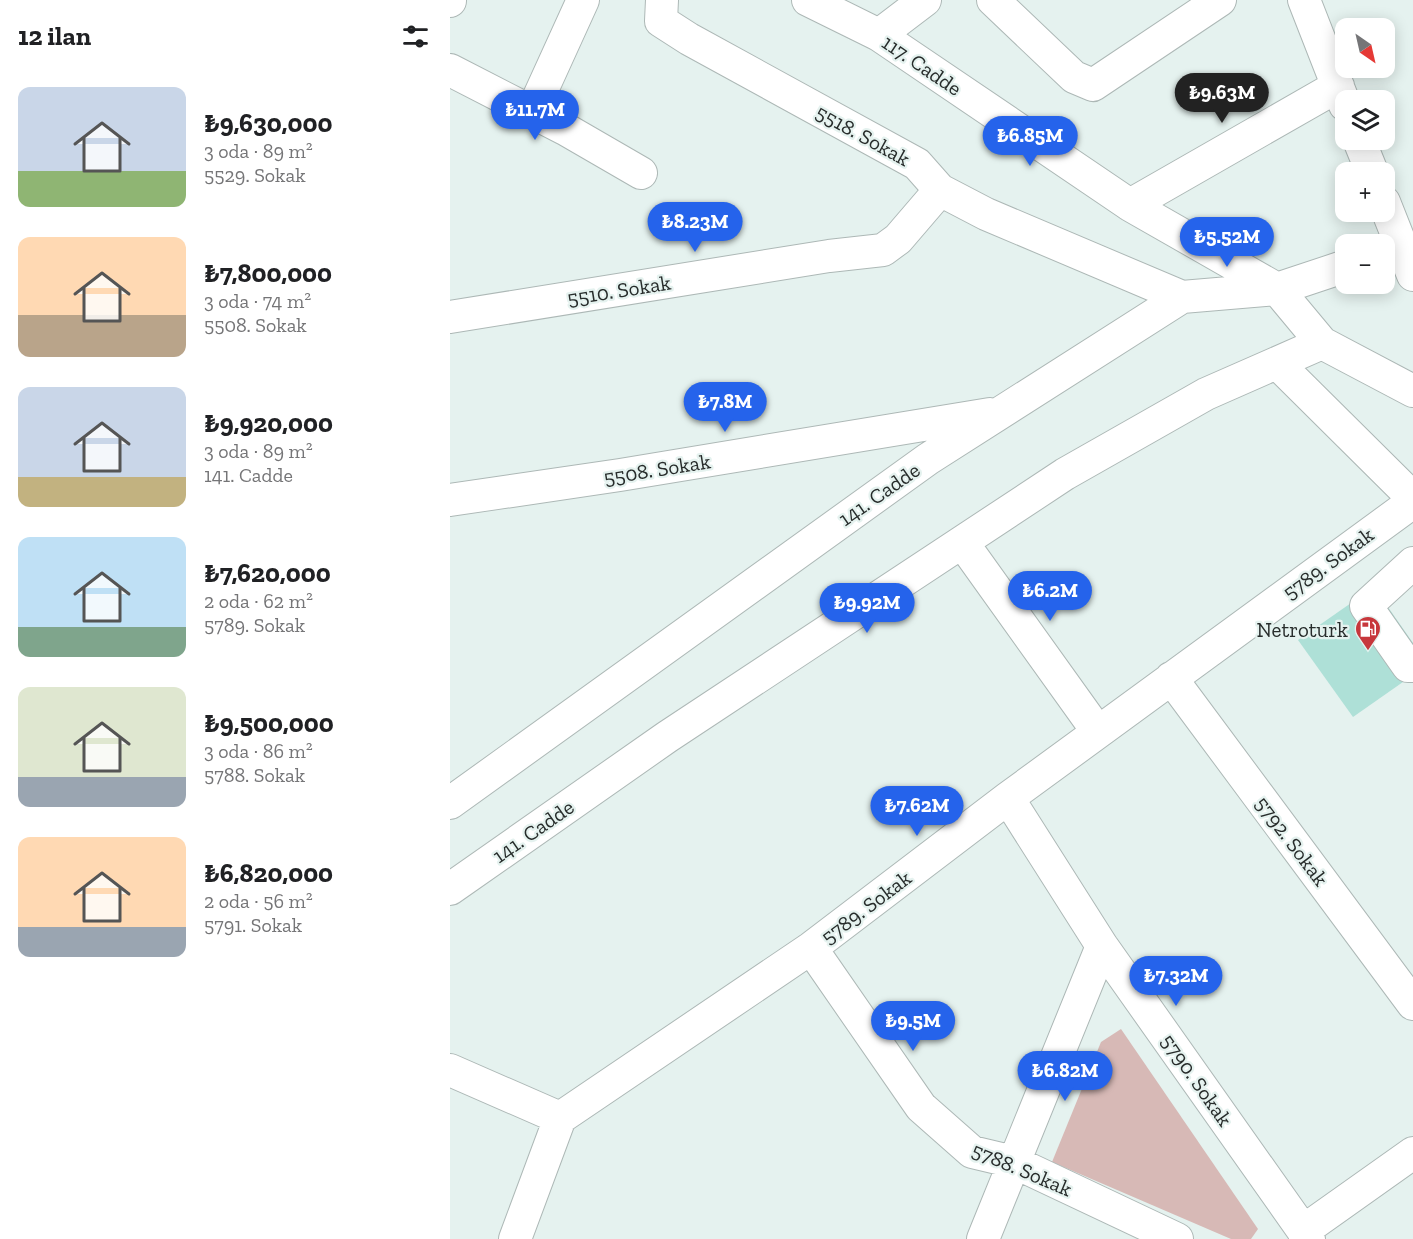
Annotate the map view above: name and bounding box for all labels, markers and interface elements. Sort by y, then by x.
north arrow [1335,18,1395,78]
map controls [1335,18,1395,294]
text: 12 ilan [18,20,91,52]
icon: filters [399,20,432,53]
street label: 117. Cadde [877,29,967,101]
pin: ₺9.63M [1173,73,1271,124]
text: ₺9.63M [1189,80,1255,104]
pin: ₺11.7M [486,90,584,141]
button: layers [1335,90,1395,150]
text: ₺11.7M [505,97,565,121]
street label: 5518. Sokak [812,99,915,171]
text: ₺9,630,000 [204,107,333,139]
icon: home [66,111,138,183]
pin: ₺6.85M [981,116,1079,167]
text: ₺6.85M [997,123,1063,147]
text: 3 oda · 89 m² [204,139,313,163]
button: + [1335,162,1395,222]
text: 5529. Sokak [204,163,306,187]
pin: ₺8.23M [646,202,744,253]
text: ₺8.23M [662,209,728,233]
pin: ₺5.52M [1178,217,1276,268]
text: ₺5.52M [1194,224,1260,248]
button: − [1335,234,1395,294]
text: ₺7,800,000 [204,257,332,289]
icon: home [66,261,138,333]
street label: 5510. Sokak [565,269,673,311]
text: 3 oda · 74 m² [204,289,311,313]
text: 5508. Sokak [204,313,307,337]
pin: ₺7.8M [683,382,767,433]
text: ₺7.8M [698,389,752,413]
text: ₺9,920,000 [204,407,333,439]
icon: home [66,411,138,483]
text: 3 oda · 89 m² [204,439,313,463]
street label: 5508. Sokak [602,448,712,490]
street label: 141. Cadde [834,457,924,531]
text: 141. Cadde [204,463,293,487]
street label: 5789. Sokak [1278,522,1378,604]
text: ₺7,620,000 [204,557,331,589]
icon: home [66,561,138,633]
pin: ₺6.2M [1008,571,1092,622]
text: ₺6.2M [1022,578,1078,602]
pin: ₺9.92M [818,583,916,634]
text: 2 oda · 62 m² [204,589,313,613]
text: ₺9.92M [834,590,900,614]
text: 5789. Sokak [204,613,305,637]
fuel station icon: Netroturk [1353,614,1383,652]
place label: Netroturk [1257,617,1348,642]
text: ₺9,500,000 [204,707,334,739]
icon: home [66,711,138,783]
text: 3 oda · 86 m² [204,739,313,763]
text: 5788. Sokak [204,763,305,787]
pin: ₺7.62M [868,786,966,837]
street label: 5792. Sokak [1250,791,1334,891]
text: ₺7.62M [885,793,950,817]
street label: 141. Cadde [488,794,578,868]
text: ₺6,820,000 [204,857,333,889]
icon: home [66,861,138,933]
street label: 5789. Sokak [816,865,916,949]
text: 2 oda · 56 m² [204,889,313,913]
text: 5791. Sokak [204,913,302,937]
pin: ₺7.32M [1127,956,1225,1007]
text: ₺7.32M [1143,963,1209,987]
pin: ₺9.5M [871,1001,955,1052]
text: ₺9.5M [885,1008,941,1032]
street label: 5790. Sokak [1156,1029,1238,1131]
pin: ₺6.82M [1016,1051,1114,1102]
text: ₺6.82M [1032,1058,1098,1082]
street label: 5788. Sokak [968,1137,1076,1201]

